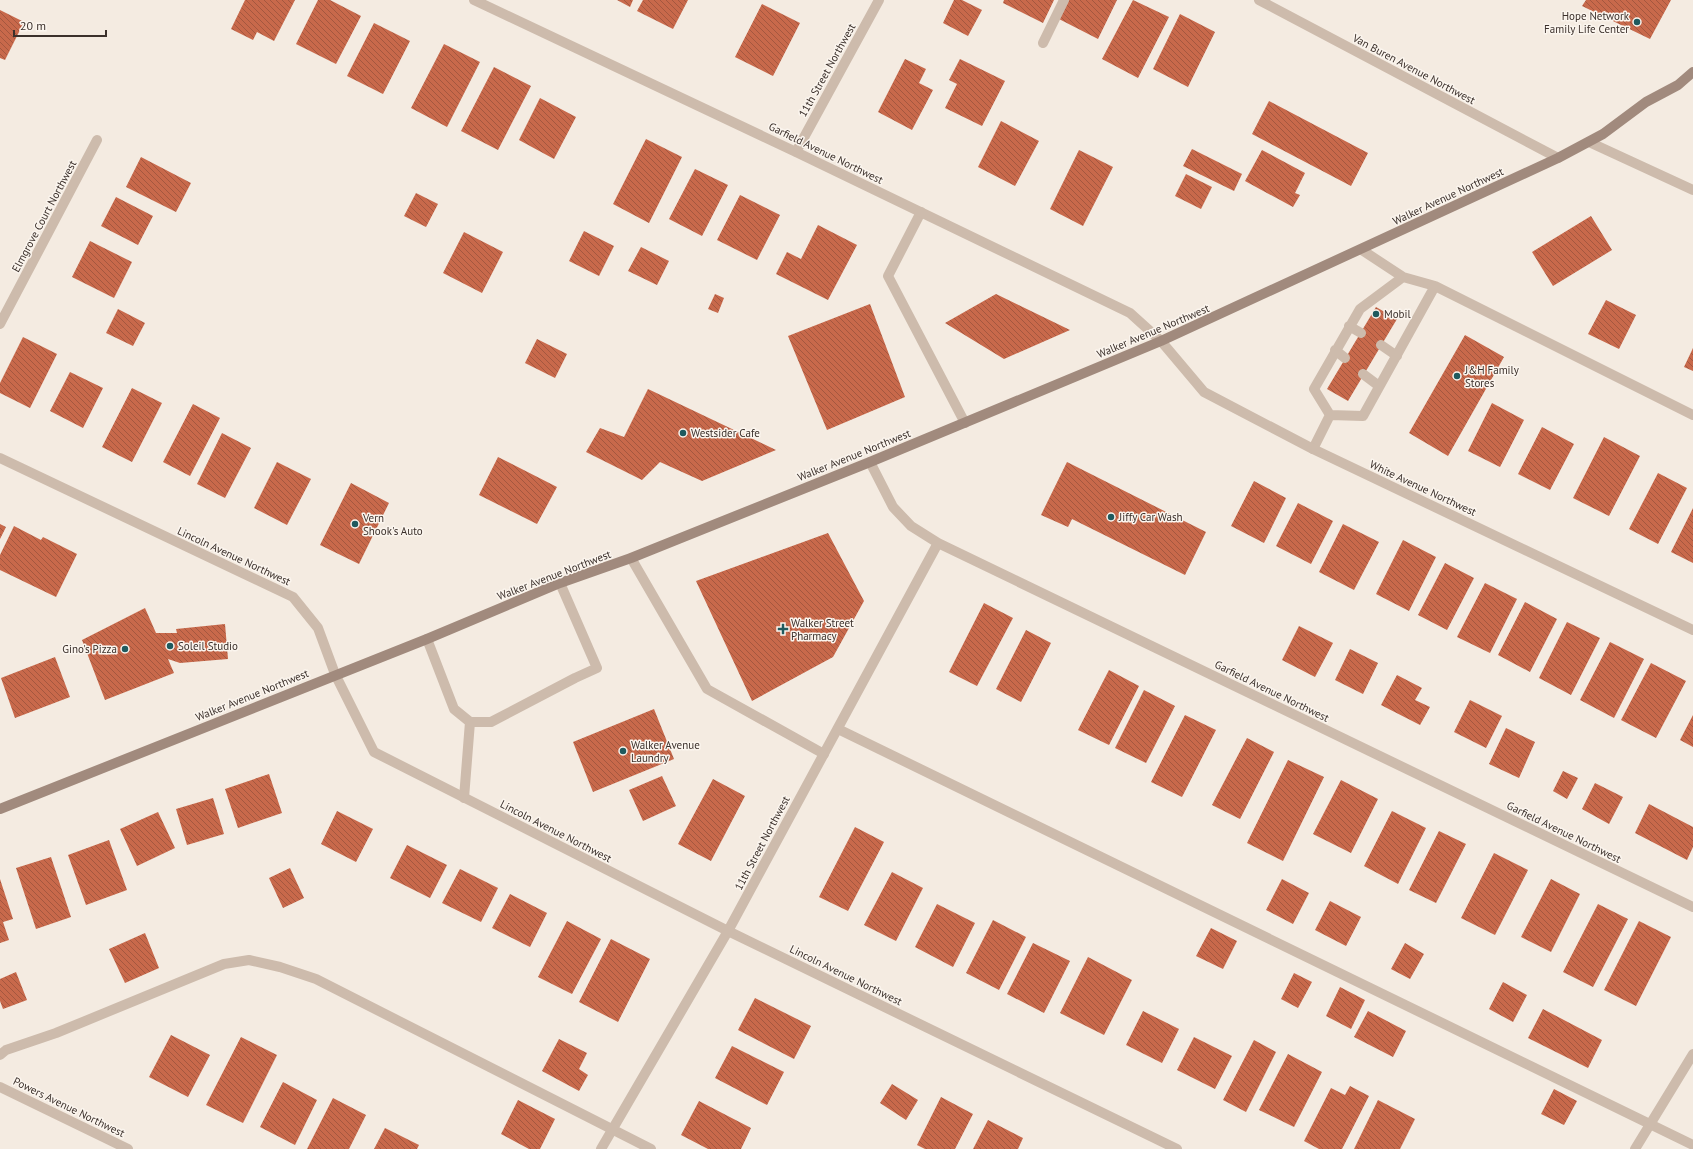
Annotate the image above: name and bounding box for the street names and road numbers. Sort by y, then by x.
street label: 11th Street Northwest [795,21,859,119]
street label: Van Buren Avenue Northwest [1349,30,1478,107]
street label: Garfield Avenue Northwest [767,119,886,187]
street label: Elmgrove Court Northwest [9,157,80,274]
street label: Walker Avenue Northwest [1390,164,1506,228]
street label: Walker Avenue Northwest [1095,301,1212,361]
street label: Walker Avenue Northwest [795,426,913,484]
street label: White Avenue Northwest [1367,457,1479,519]
street label: Lincoln Avenue Northwest [175,524,293,589]
street label: Walker Avenue Northwest [495,547,613,603]
street label: Garfield Avenue Northwest [1213,657,1332,725]
street label: Walker Avenue Northwest [193,666,311,724]
street label: 11th Street Northwest [731,793,793,893]
street label: Lincoln Avenue Northwest [498,797,614,865]
street label: Garfield Avenue Northwest [1505,798,1624,866]
street label: Lincoln Avenue Northwest [787,942,905,1008]
street label: Powers Avenue Northwest [11,1074,127,1140]

